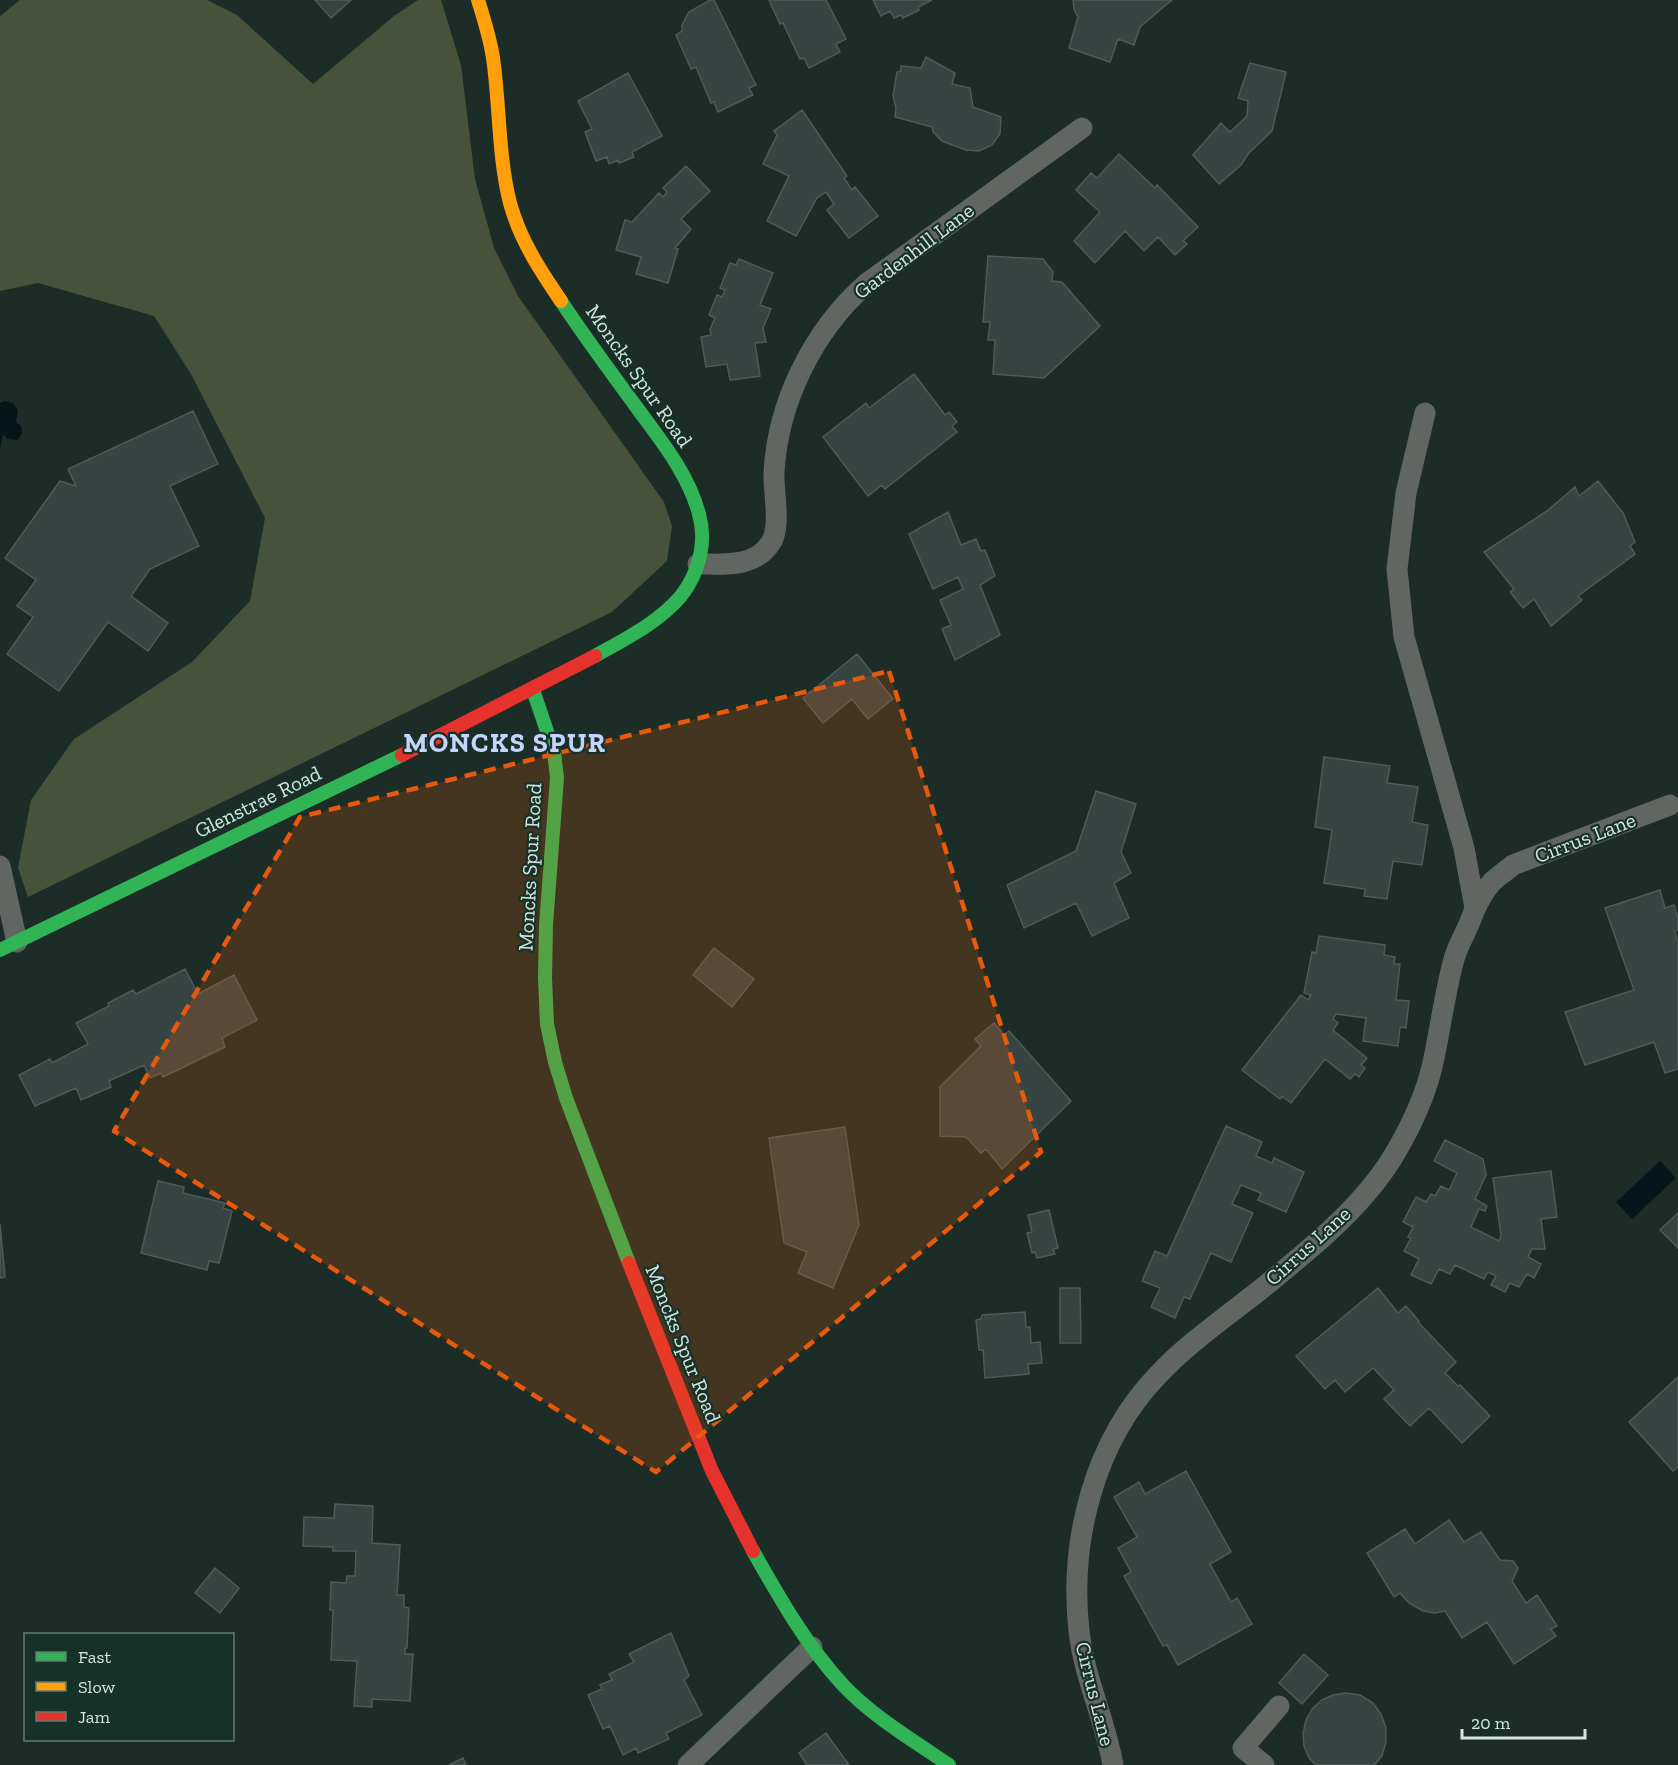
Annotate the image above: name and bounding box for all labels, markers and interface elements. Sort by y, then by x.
street label: Gardenhill Lane [849,197,979,304]
street label: Moncks Spur Road [581,300,698,452]
district label: MONCKS SPUR [403,727,607,759]
street label: Glenstrae Road [190,760,326,843]
street label: Moncks Spur Road [513,782,546,952]
street label: Cirrus Lane [1531,807,1639,868]
street label: Cirrus Lane [1260,1201,1356,1290]
street label: Moncks Spur Road [640,1261,727,1427]
legend [24,1633,234,1741]
street label: Cirrus Lane [1070,1639,1121,1749]
text: Fast [78,1646,111,1668]
text: Slow [78,1676,115,1698]
scale bar [1462,1702,1585,1740]
text: Jam [78,1706,110,1728]
text: 20 m [1471,1712,1511,1734]

